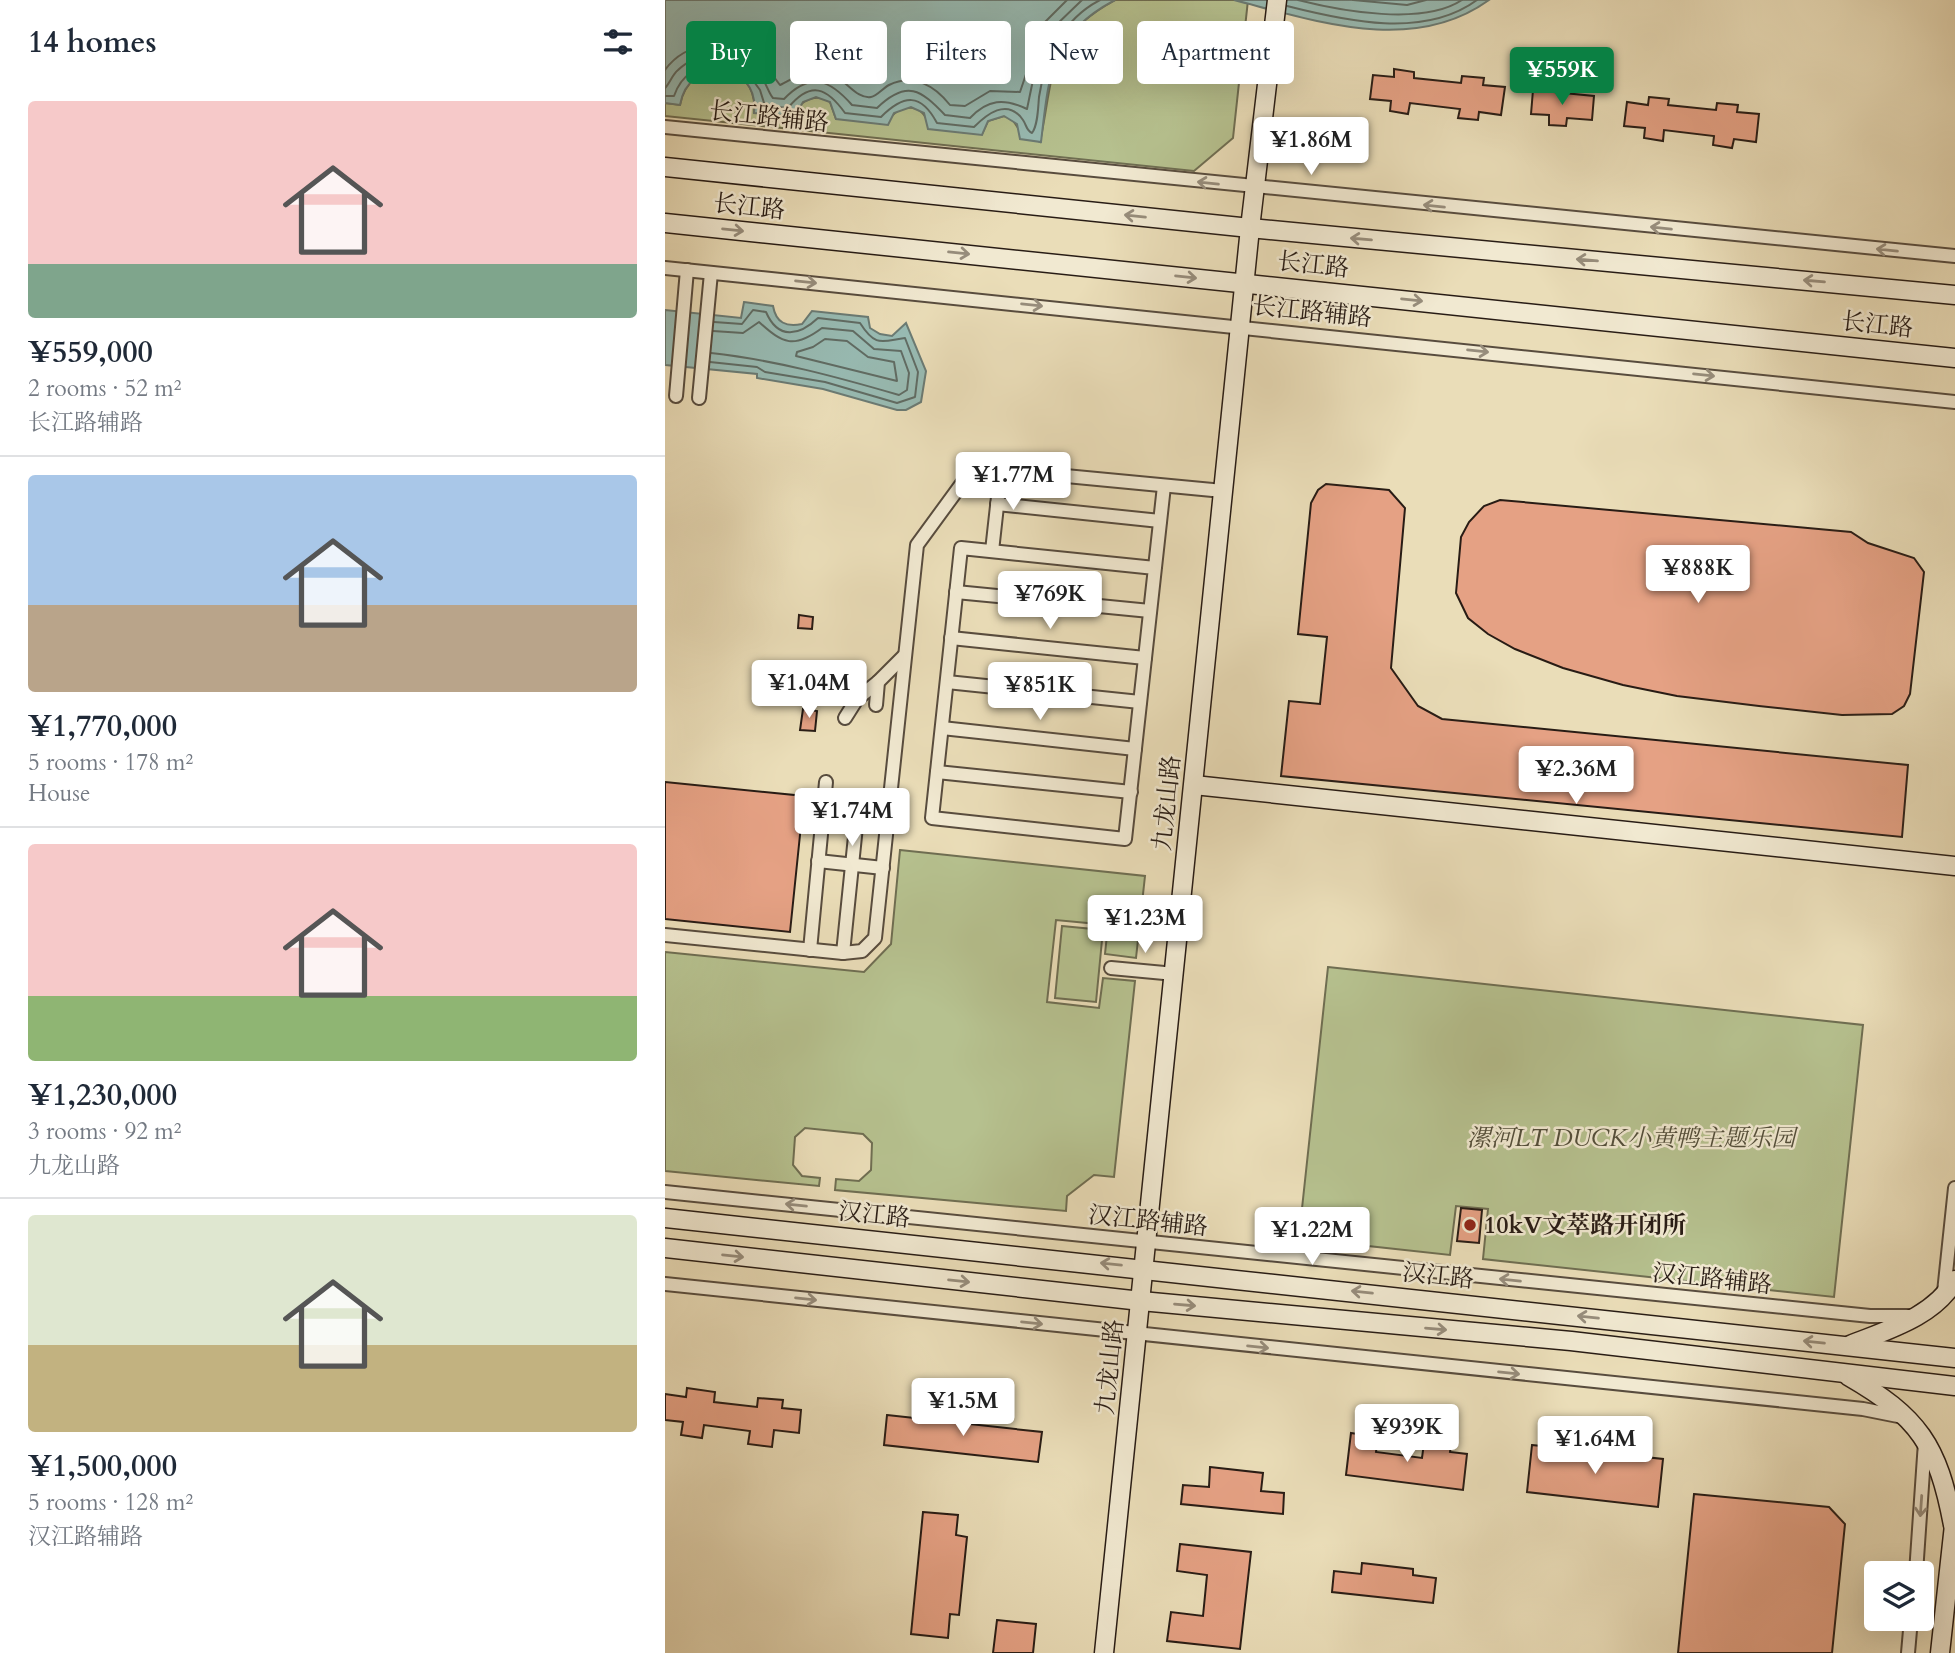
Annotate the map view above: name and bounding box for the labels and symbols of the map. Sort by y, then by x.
pin: ¥559K [1513,48,1611,107]
street label: 长江路辅路 [708,94,830,140]
pin: ¥1.86M [1254,118,1368,177]
one-way arrow [1197,177,1220,190]
street label: 长江路 [711,187,787,227]
one-way arrow [1423,199,1446,212]
one-way arrow [1124,209,1146,222]
one-way arrow [1650,221,1672,234]
one-way arrow [721,224,744,237]
one-way arrow [1350,232,1373,245]
one-way arrow [1876,243,1899,256]
street label: 长江路 [1275,245,1351,285]
one-way arrow [947,247,970,260]
one-way arrow [1577,253,1599,266]
one-way arrow [1174,270,1196,283]
one-way arrow [1803,275,1826,288]
one-way arrow [794,276,817,289]
street label: 长江路辅路 [1251,289,1373,335]
one-way arrow [1400,294,1423,307]
one-way arrow [1021,298,1043,311]
street label: 长江路 [1839,305,1915,345]
one-way arrow [1466,344,1489,357]
one-way arrow [1692,368,1715,381]
pin: ¥1.77M [956,452,1070,512]
pin: ¥888K [1649,546,1747,605]
pin: ¥769K [1001,572,1099,631]
pin: ¥1.04M [752,660,866,720]
pin: ¥851K [991,662,1089,722]
pin: ¥2.36M [1519,746,1633,806]
street label: 九龙山路 [1146,754,1188,852]
pin: ¥1.74M [795,788,909,848]
pin: ¥1.23M [1088,895,1202,955]
park label: 漯河LT DUCK小黄鸭主题乐园 [1467,1122,1799,1155]
street label: 汉江路 [836,1195,912,1235]
street label: 汉江路辅路 [1087,1198,1209,1244]
one-way arrow [785,1199,808,1212]
pin: ¥1.22M [1255,1208,1369,1267]
place label: 10kV文萃路开闭所 [1484,1209,1686,1242]
marker: 10kV文萃路开闭所 [1462,1217,1478,1233]
one-way arrow [721,1249,744,1262]
street label: 汉江路 [1400,1256,1476,1296]
street label: 汉江路辅路 [1651,1256,1773,1302]
one-way arrow [1101,1258,1123,1271]
one-way arrow [1499,1273,1522,1286]
one-way arrow [947,1274,970,1287]
one-way arrow [1351,1285,1374,1298]
one-way arrow [794,1293,817,1306]
one-way arrow [1173,1299,1196,1312]
one-way arrow [1577,1310,1600,1323]
one-way arrow [1020,1316,1043,1329]
street label: 九龙山路 [1089,1318,1131,1416]
one-way arrow [1424,1322,1447,1335]
one-way arrow [1803,1335,1826,1348]
one-way arrow [1247,1341,1269,1354]
one-way arrow [1497,1366,1520,1379]
pin: ¥1.5M [914,1378,1012,1438]
pin: ¥939K [1358,1404,1456,1464]
pin: ¥1.64M [1538,1416,1652,1476]
one-way arrow [1914,1494,1927,1516]

